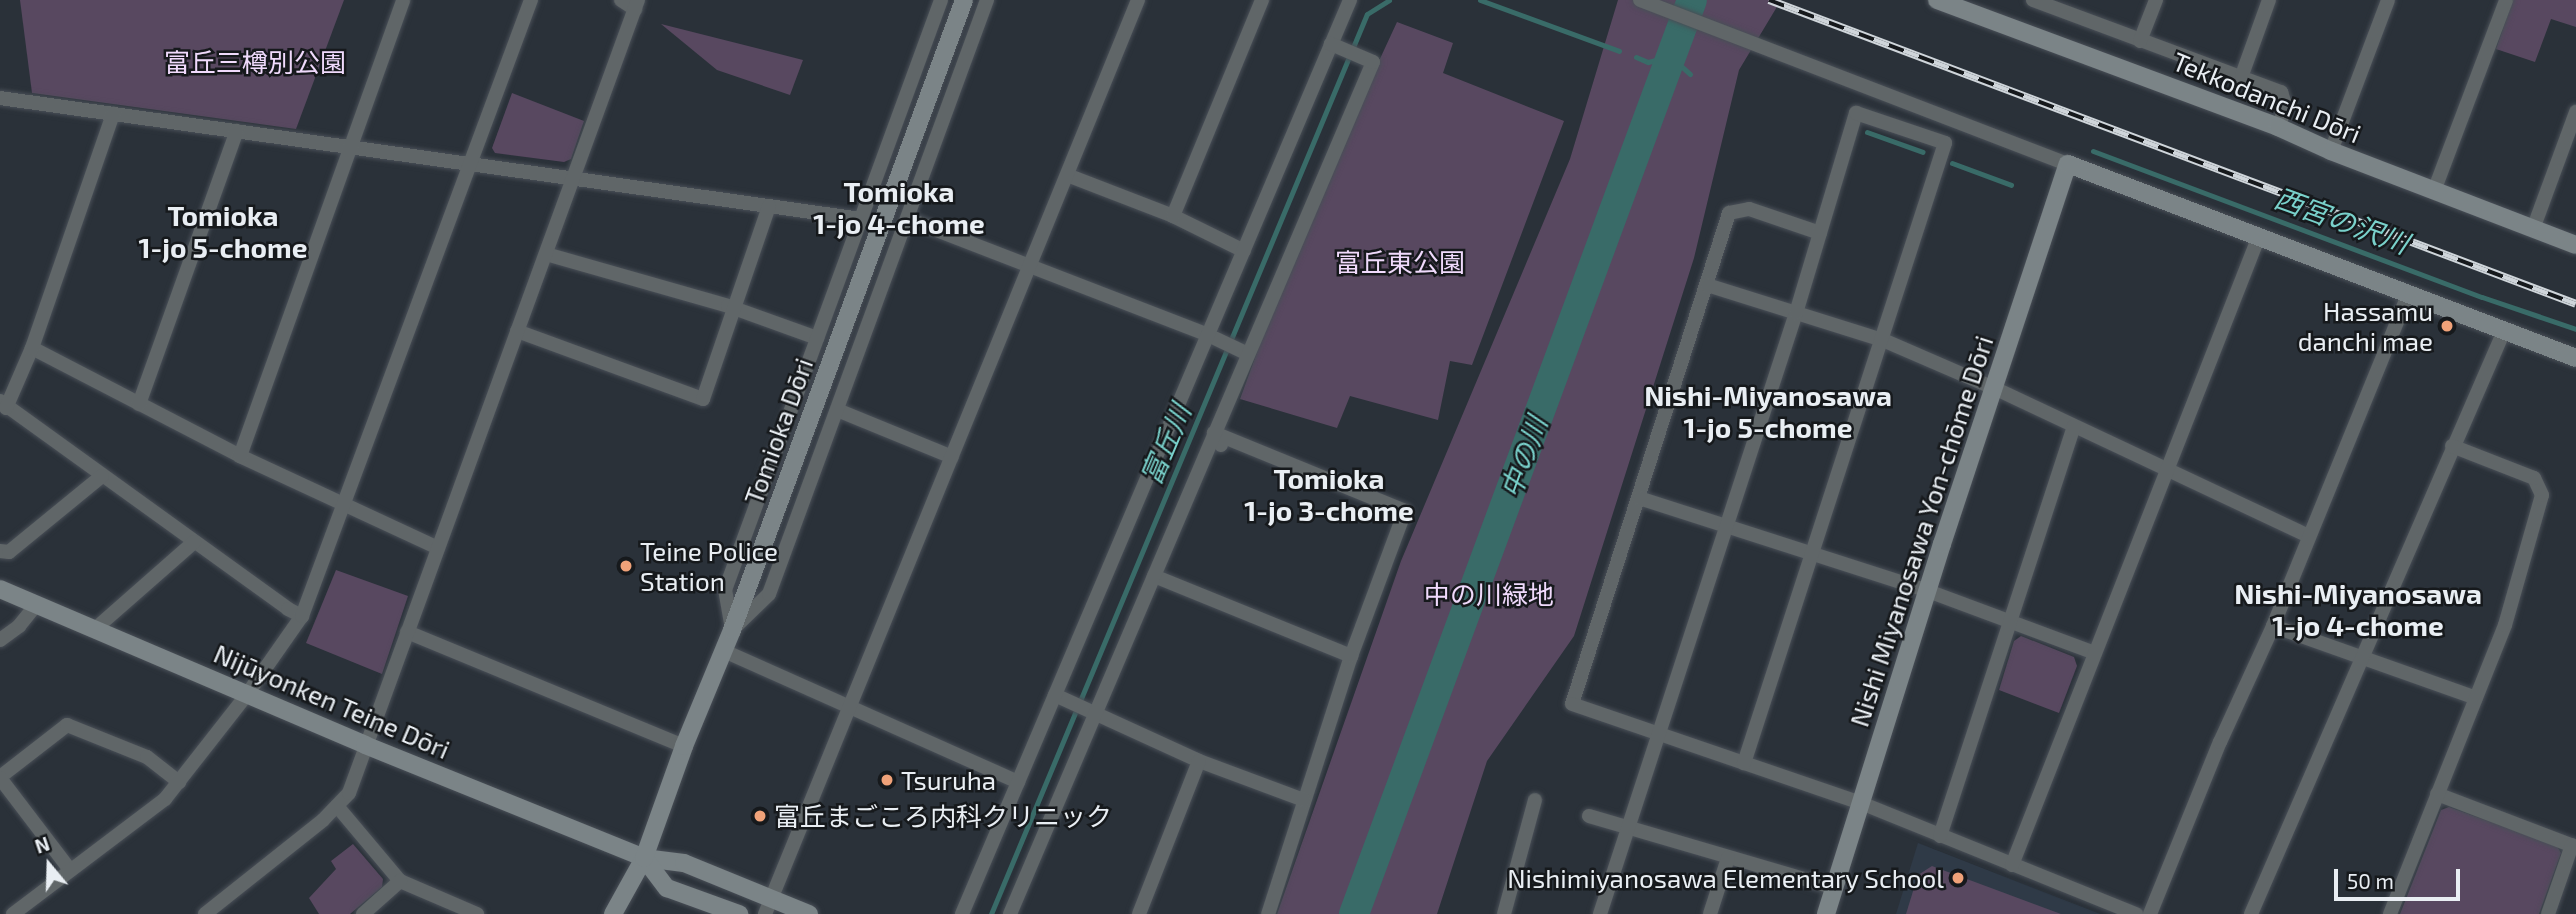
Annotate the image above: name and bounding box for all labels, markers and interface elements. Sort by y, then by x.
street label: Tekkodanchi Dōri [2168,45,2366,149]
park label: 富丘三樽別公園 [164,46,346,78]
district label: Tomioka 1-jo 4-chome [813,174,985,240]
water label: 西宮の沢川 [2270,180,2414,260]
district label: Tomioka 1-jo 5-chome [138,198,308,264]
park label: 富丘東公園 [1335,246,1465,278]
place label: Hassamu danchi mae [2298,295,2433,356]
marker: Hassamu danchi mae [2439,318,2455,334]
street label: Nishi Miyanosawa Yon-chōme Dōri [1843,331,1999,731]
street label: Tomioka Dōri [737,354,819,508]
district label: Nishi-Miyanosawa 1-jo 5-chome [1644,378,1892,444]
water label: 富丘川 [1133,399,1197,489]
water label: 中の川 [1493,412,1553,502]
district label: Tomioka 1-jo 3-chome [1244,461,1414,527]
place label: Teine Police Station [640,535,778,596]
marker: Teine Police Station [618,558,634,574]
district label: Nishi-Miyanosawa 1-jo 4-chome [2234,576,2482,642]
park label: 中の川緑地 [1424,578,1554,610]
street label: Nijūyonken Teine Dōri [209,637,455,765]
place label: Tsuruha [901,764,996,796]
marker: Tsuruha [879,772,895,788]
place label: 富丘まごころ内科クリニック [774,800,1112,832]
marker: 富丘まごころ内科クリニック [752,808,768,824]
north arrow [14,830,84,900]
text: N [32,832,52,858]
scale bar [2338,855,2464,899]
place label: Nishimiyanosawa Elementary School [1507,862,1944,894]
text: 50 m [2347,868,2394,893]
marker: Nishimiyanosawa Elementary School [1950,870,1966,886]

